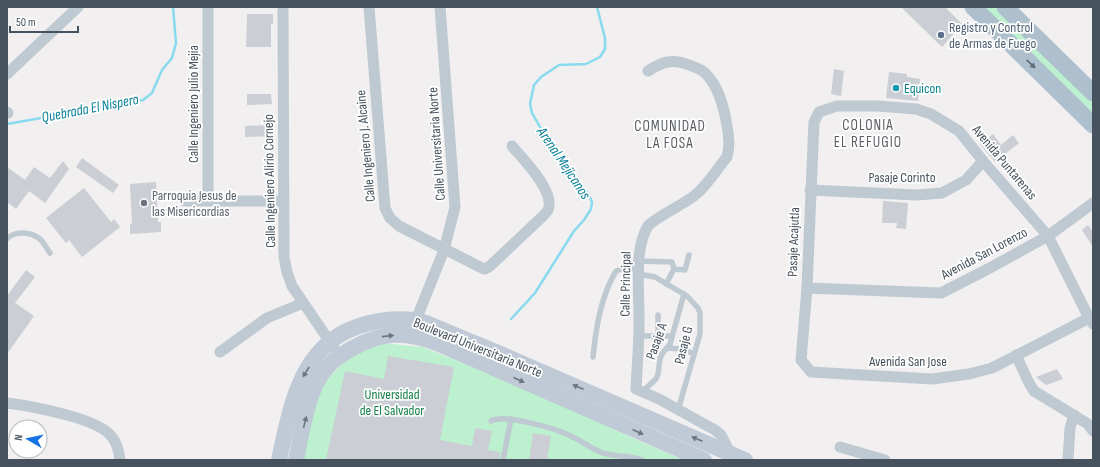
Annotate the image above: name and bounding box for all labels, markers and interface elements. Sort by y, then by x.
scale bar [10,8,78,34]
text: 50 m [16,15,36,30]
place label: Registro y Control de Armas de Fuego [949,19,1037,52]
marker: Registro y Control de Armas de Fuego [936,30,946,40]
street label: Calle Ingeniero Julio Mejía [185,45,202,163]
one-way arrow [1026,59,1036,69]
place label: Equicon [904,80,941,97]
marker: Equicon [891,83,901,93]
street label: Calle Universitaria Norte [424,87,449,201]
street label: Calle Ingeniero J. Alcaine [352,89,379,203]
water label: Quebrada El Nispero [40,90,140,127]
street label: Calle Ingeniero Alirio Cornejo [260,114,279,248]
district label: COLONIA EL REFUGIO [834,116,902,152]
district label: COMUNIDAD LA FOSA [634,117,706,153]
street label: Avenida Puntarenas [968,121,1041,203]
water label: Arenal Mejicanos [532,123,595,204]
street label: Pasaje Corinto [869,169,936,186]
place label: Parroquia Jesus de las Misericordias [152,187,237,220]
marker: Parroquia Jesus de las Misericordias [139,198,149,208]
street label: Pasaje Acajutla [784,207,803,277]
street label: Avenida San Lorenzo [937,223,1030,284]
street label: Calle Principal [616,251,635,317]
street label: Boulevard Universitaria Norte [411,314,545,381]
street label: Pasaje A [642,320,671,362]
street label: Pasaje G [671,324,696,366]
one-way arrow [382,332,394,339]
street label: Avenida San Jose [868,353,947,370]
one-way arrow [302,367,309,378]
one-way arrow [513,377,525,383]
one-way arrow [571,384,583,390]
park label: Universidad de El Salvador [360,386,424,419]
one-way arrow [302,416,308,428]
north arrow [8,419,48,459]
one-way arrow [632,429,644,435]
text: N [12,433,26,441]
one-way arrow [691,436,702,442]

